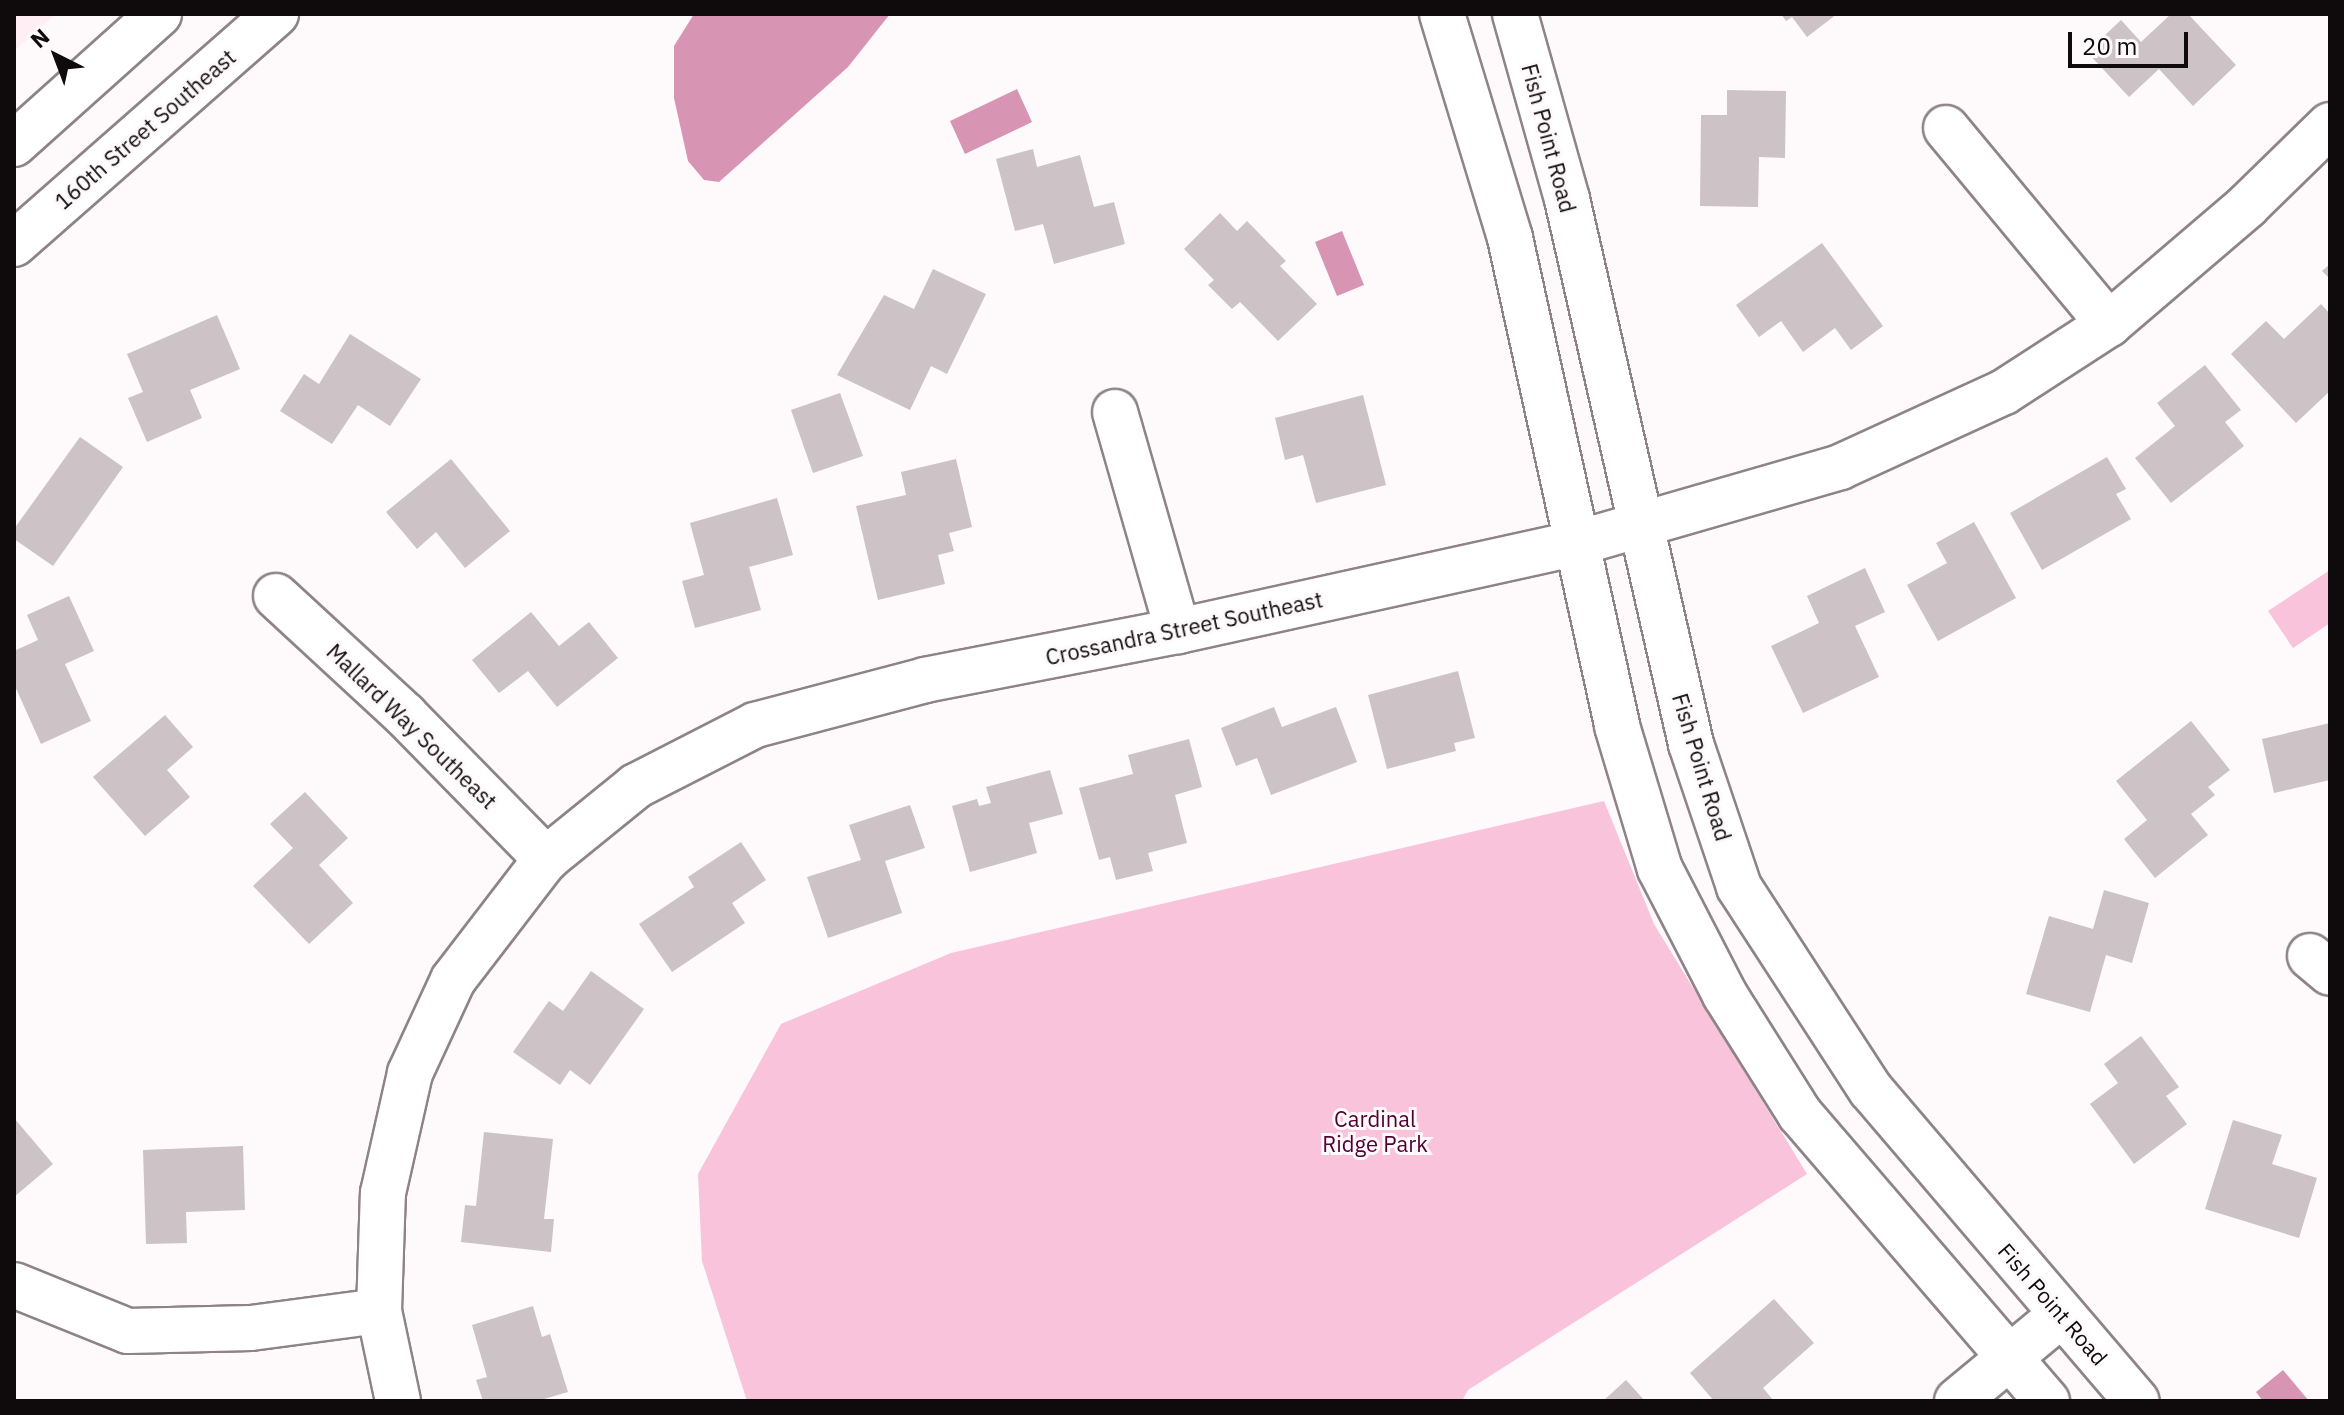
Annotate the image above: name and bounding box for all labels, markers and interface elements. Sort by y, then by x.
north arrow [16,16,96,96]
scale bar [2072,16,2192,66]
text: N [24,22,55,54]
text: 20 m [2082,30,2137,62]
street label: 160th Street Southeast [49,43,241,215]
street label: Fish Point Road [1516,61,1582,215]
street label: Crossandra Street Southeast [1043,586,1325,670]
street label: Mallard Way Southeast [321,638,503,814]
street label: Fish Point Road [1667,690,1737,844]
park label: Cardinal Ridge Park [1322,1105,1428,1156]
street label: Fish Point Road [1993,1238,2113,1370]

